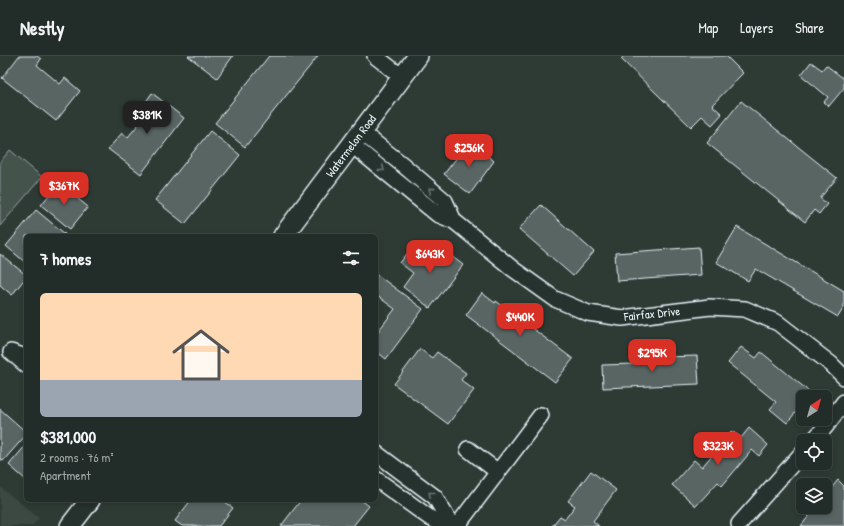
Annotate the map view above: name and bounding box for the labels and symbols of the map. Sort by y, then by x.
pin: $381K [119,101,175,135]
street label: Watermelon Road [321,111,380,181]
pin: $256K [441,134,497,168]
one-way arrow [377,164,384,171]
pin: $367K [36,172,92,206]
one-way arrow [429,187,436,194]
pin: $643K [402,240,458,274]
street label: Fairfax Drive [622,302,681,325]
pin: $440K [492,303,548,337]
pin: $295K [624,339,680,373]
north arrow [796,390,832,426]
pin: $323K [690,432,746,466]
one-way arrow [428,492,435,499]

